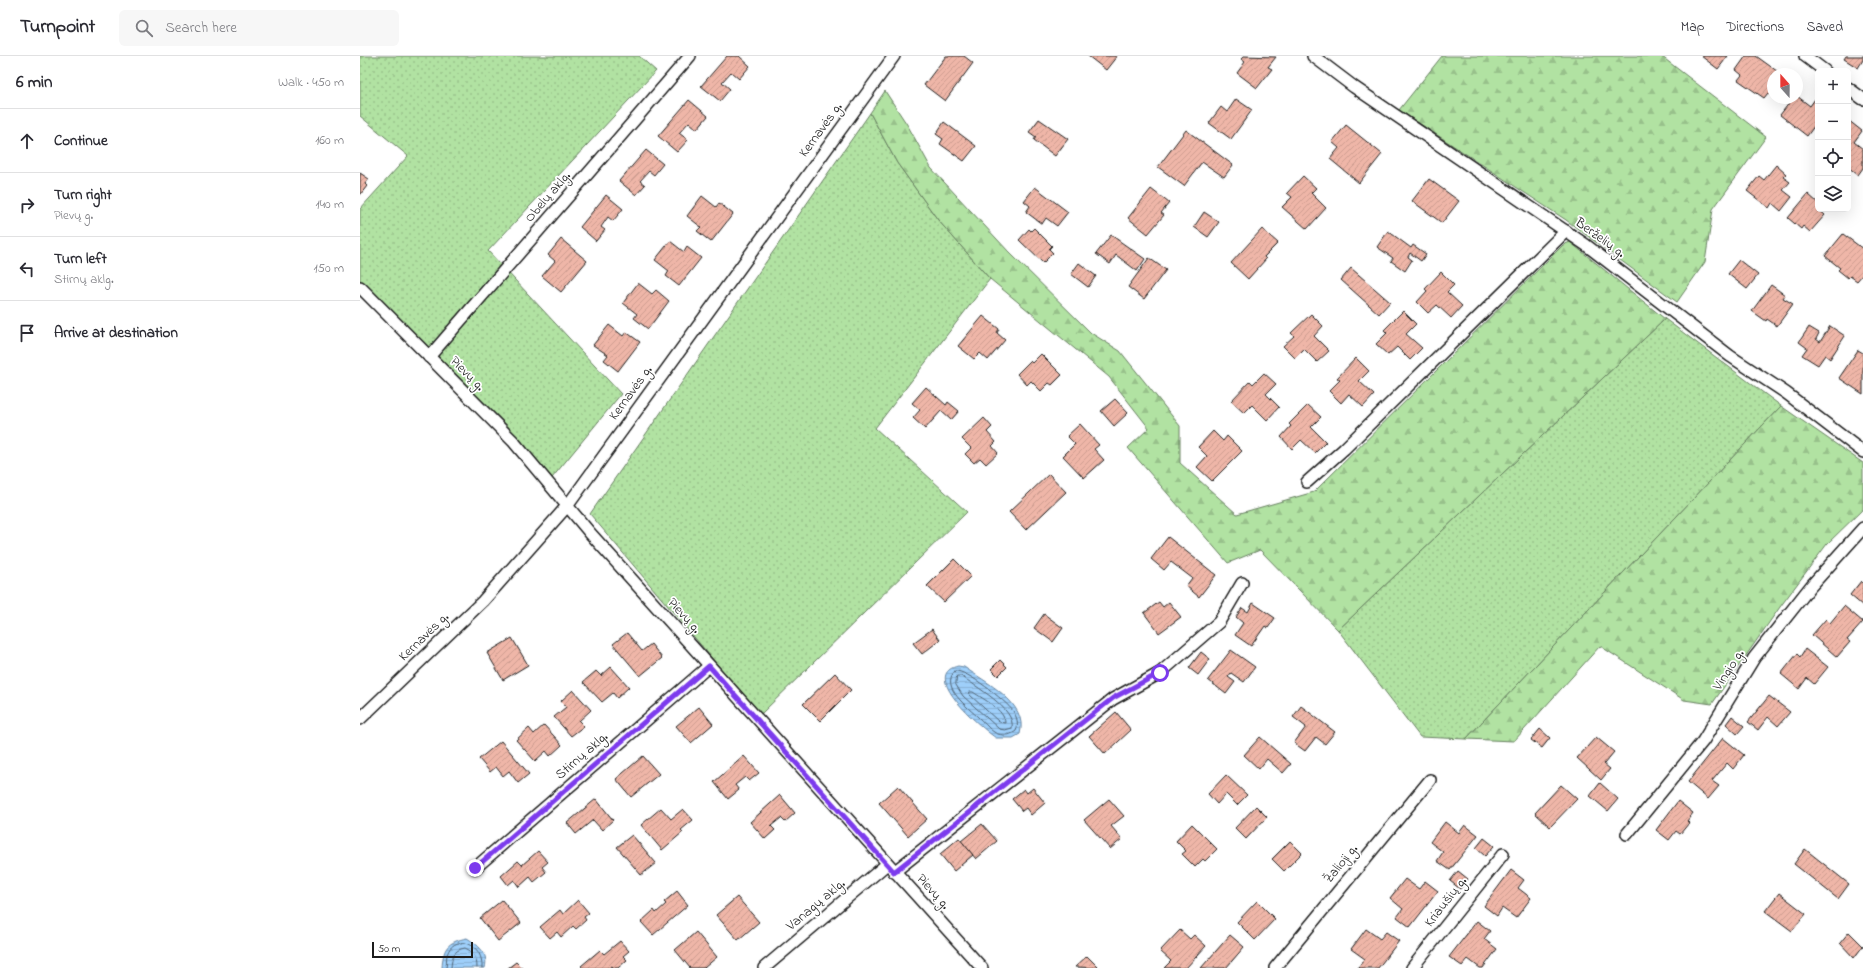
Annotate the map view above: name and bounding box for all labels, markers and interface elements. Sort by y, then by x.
search box [119,10,399,46]
text: Turnpoint [20,14,95,41]
icon: search [133,17,155,39]
text: Search here [165,17,237,39]
text: Map [1681,17,1704,38]
text: Directions [1726,17,1784,38]
text: Saved [1806,17,1843,38]
north arrow [1767,68,1803,104]
map controls [1815,68,1851,212]
button: + [1815,68,1851,104]
text: 6 min [16,70,52,95]
text: Walk · 450 m [278,73,344,92]
street label: Kernavės g. [794,98,849,162]
button: − [1815,104,1851,140]
icon: ahead [16,130,38,152]
text: Continue [54,130,108,152]
text: 160 m [315,131,344,150]
button: locate [1815,140,1851,176]
street label: Obelų aklg. [520,167,577,228]
button: layers [1815,176,1851,212]
text: Turn right [54,184,112,206]
icon: right [16,194,38,216]
text: 140 m [316,195,344,214]
text: Pievų g. [54,206,93,225]
street label: Berželių g. [1569,212,1630,264]
text: Turn left [54,248,107,270]
icon: left [16,258,38,280]
text: 150 m [313,259,344,278]
text: Stirnų aklg. [54,270,114,289]
icon: arrive [16,322,38,344]
text: Arrive at destination [54,322,178,344]
street label: Pievų g. [444,352,489,397]
street label: Kernavės g. [604,361,659,425]
street label: Pievų g. [661,593,706,639]
street label: Kernavės g. [394,607,455,667]
street label: Vingio g. [1707,645,1751,696]
route start [1151,664,1169,682]
street label: Stirnų aklg. [551,727,614,786]
street label: Žalioji g. [1319,840,1364,889]
route end [466,859,484,877]
street label: Pievų g. [910,869,955,915]
street label: Kriaušių g. [1419,872,1473,933]
street label: Vanagų aklg. [781,874,851,937]
scale bar [372,940,473,959]
text: 50 m [378,941,400,957]

